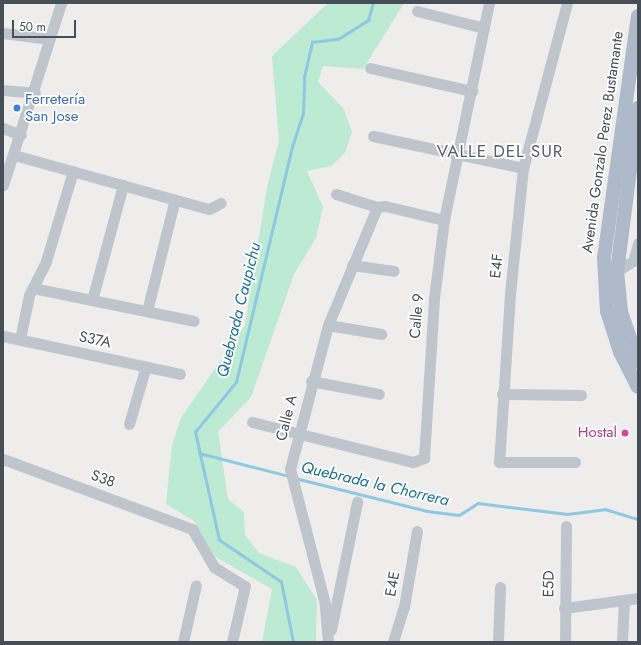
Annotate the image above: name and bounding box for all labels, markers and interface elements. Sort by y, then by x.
scale bar [14,12,78,38]
text: 50 m [19,18,46,36]
street label: Avenida Gonzalo Perez Bustamante [579,30,627,254]
place label: Ferretería San Jose [25,90,85,125]
marker: Ferretería San Jose [12,103,22,113]
district label: VALLE DEL SUR [437,142,563,162]
water label: Quebrada Caupichu [213,241,265,379]
street label: E4F [487,253,507,279]
street label: Calle 9 [406,293,428,339]
street label: S37A [77,328,113,352]
street label: Calle A [273,393,301,443]
place label: Hostal [578,424,617,442]
marker: Hostal [620,428,630,438]
water label: Quebrada la Chorrera [299,458,451,510]
street label: S38 [88,466,118,492]
street label: E4E [382,570,404,598]
street label: E5D [540,570,558,598]

